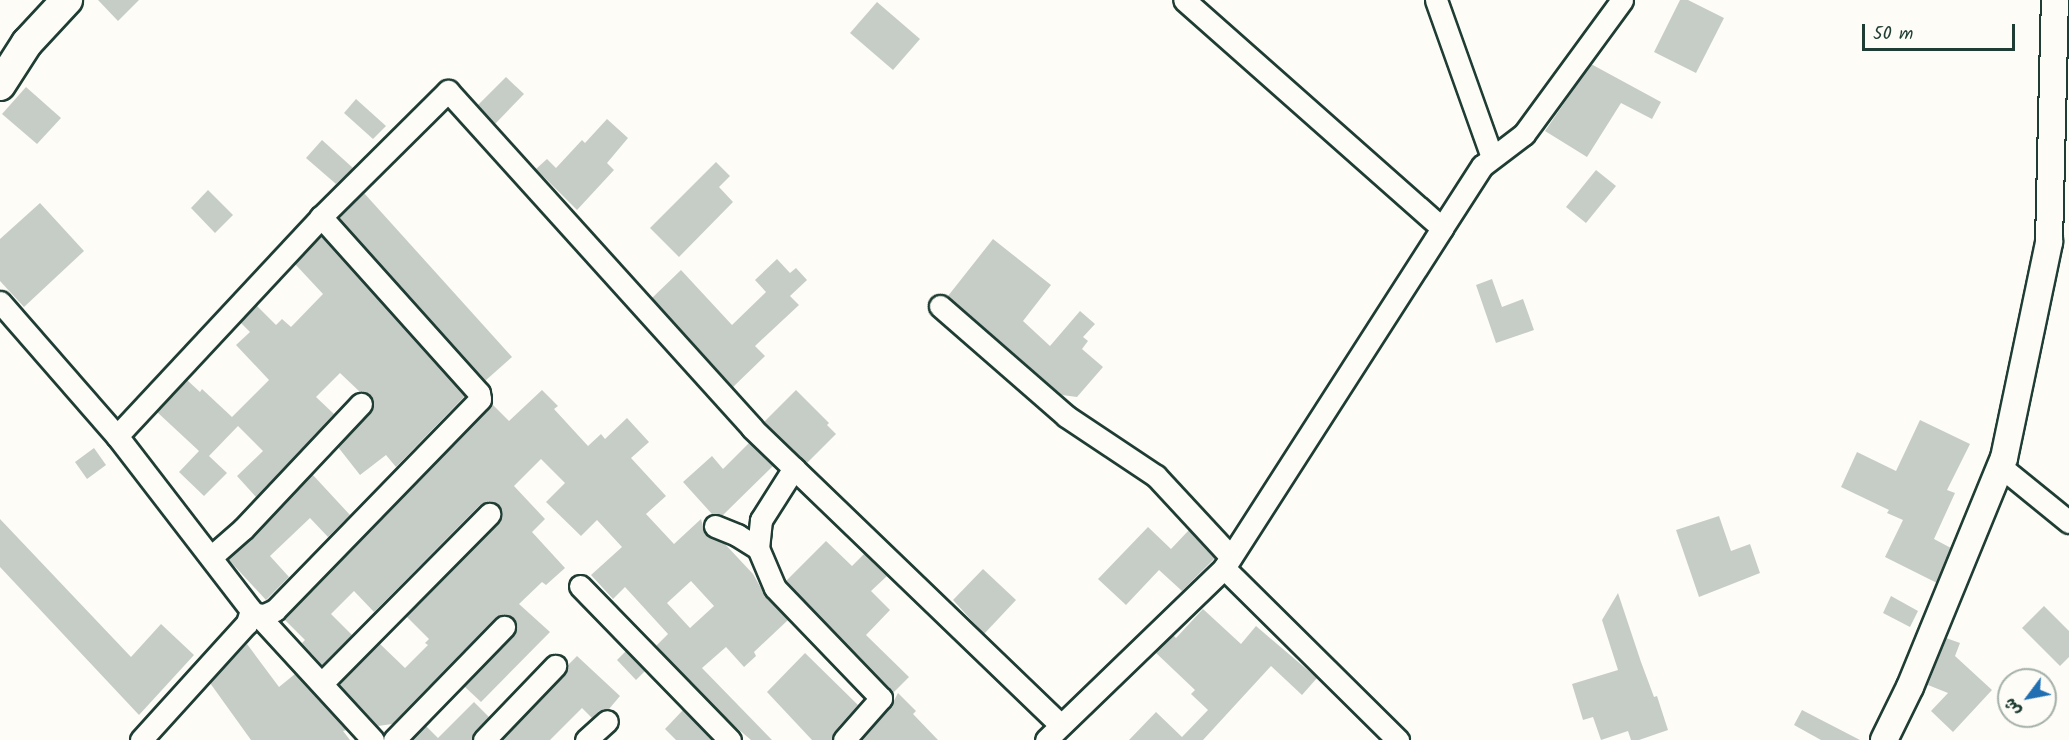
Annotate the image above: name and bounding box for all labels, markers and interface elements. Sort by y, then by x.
scale bar [1865,12,2018,50]
text: 50 m [1873,20,1913,49]
north arrow [1997,668,2057,728]
text: ش [1998,693,2028,721]

